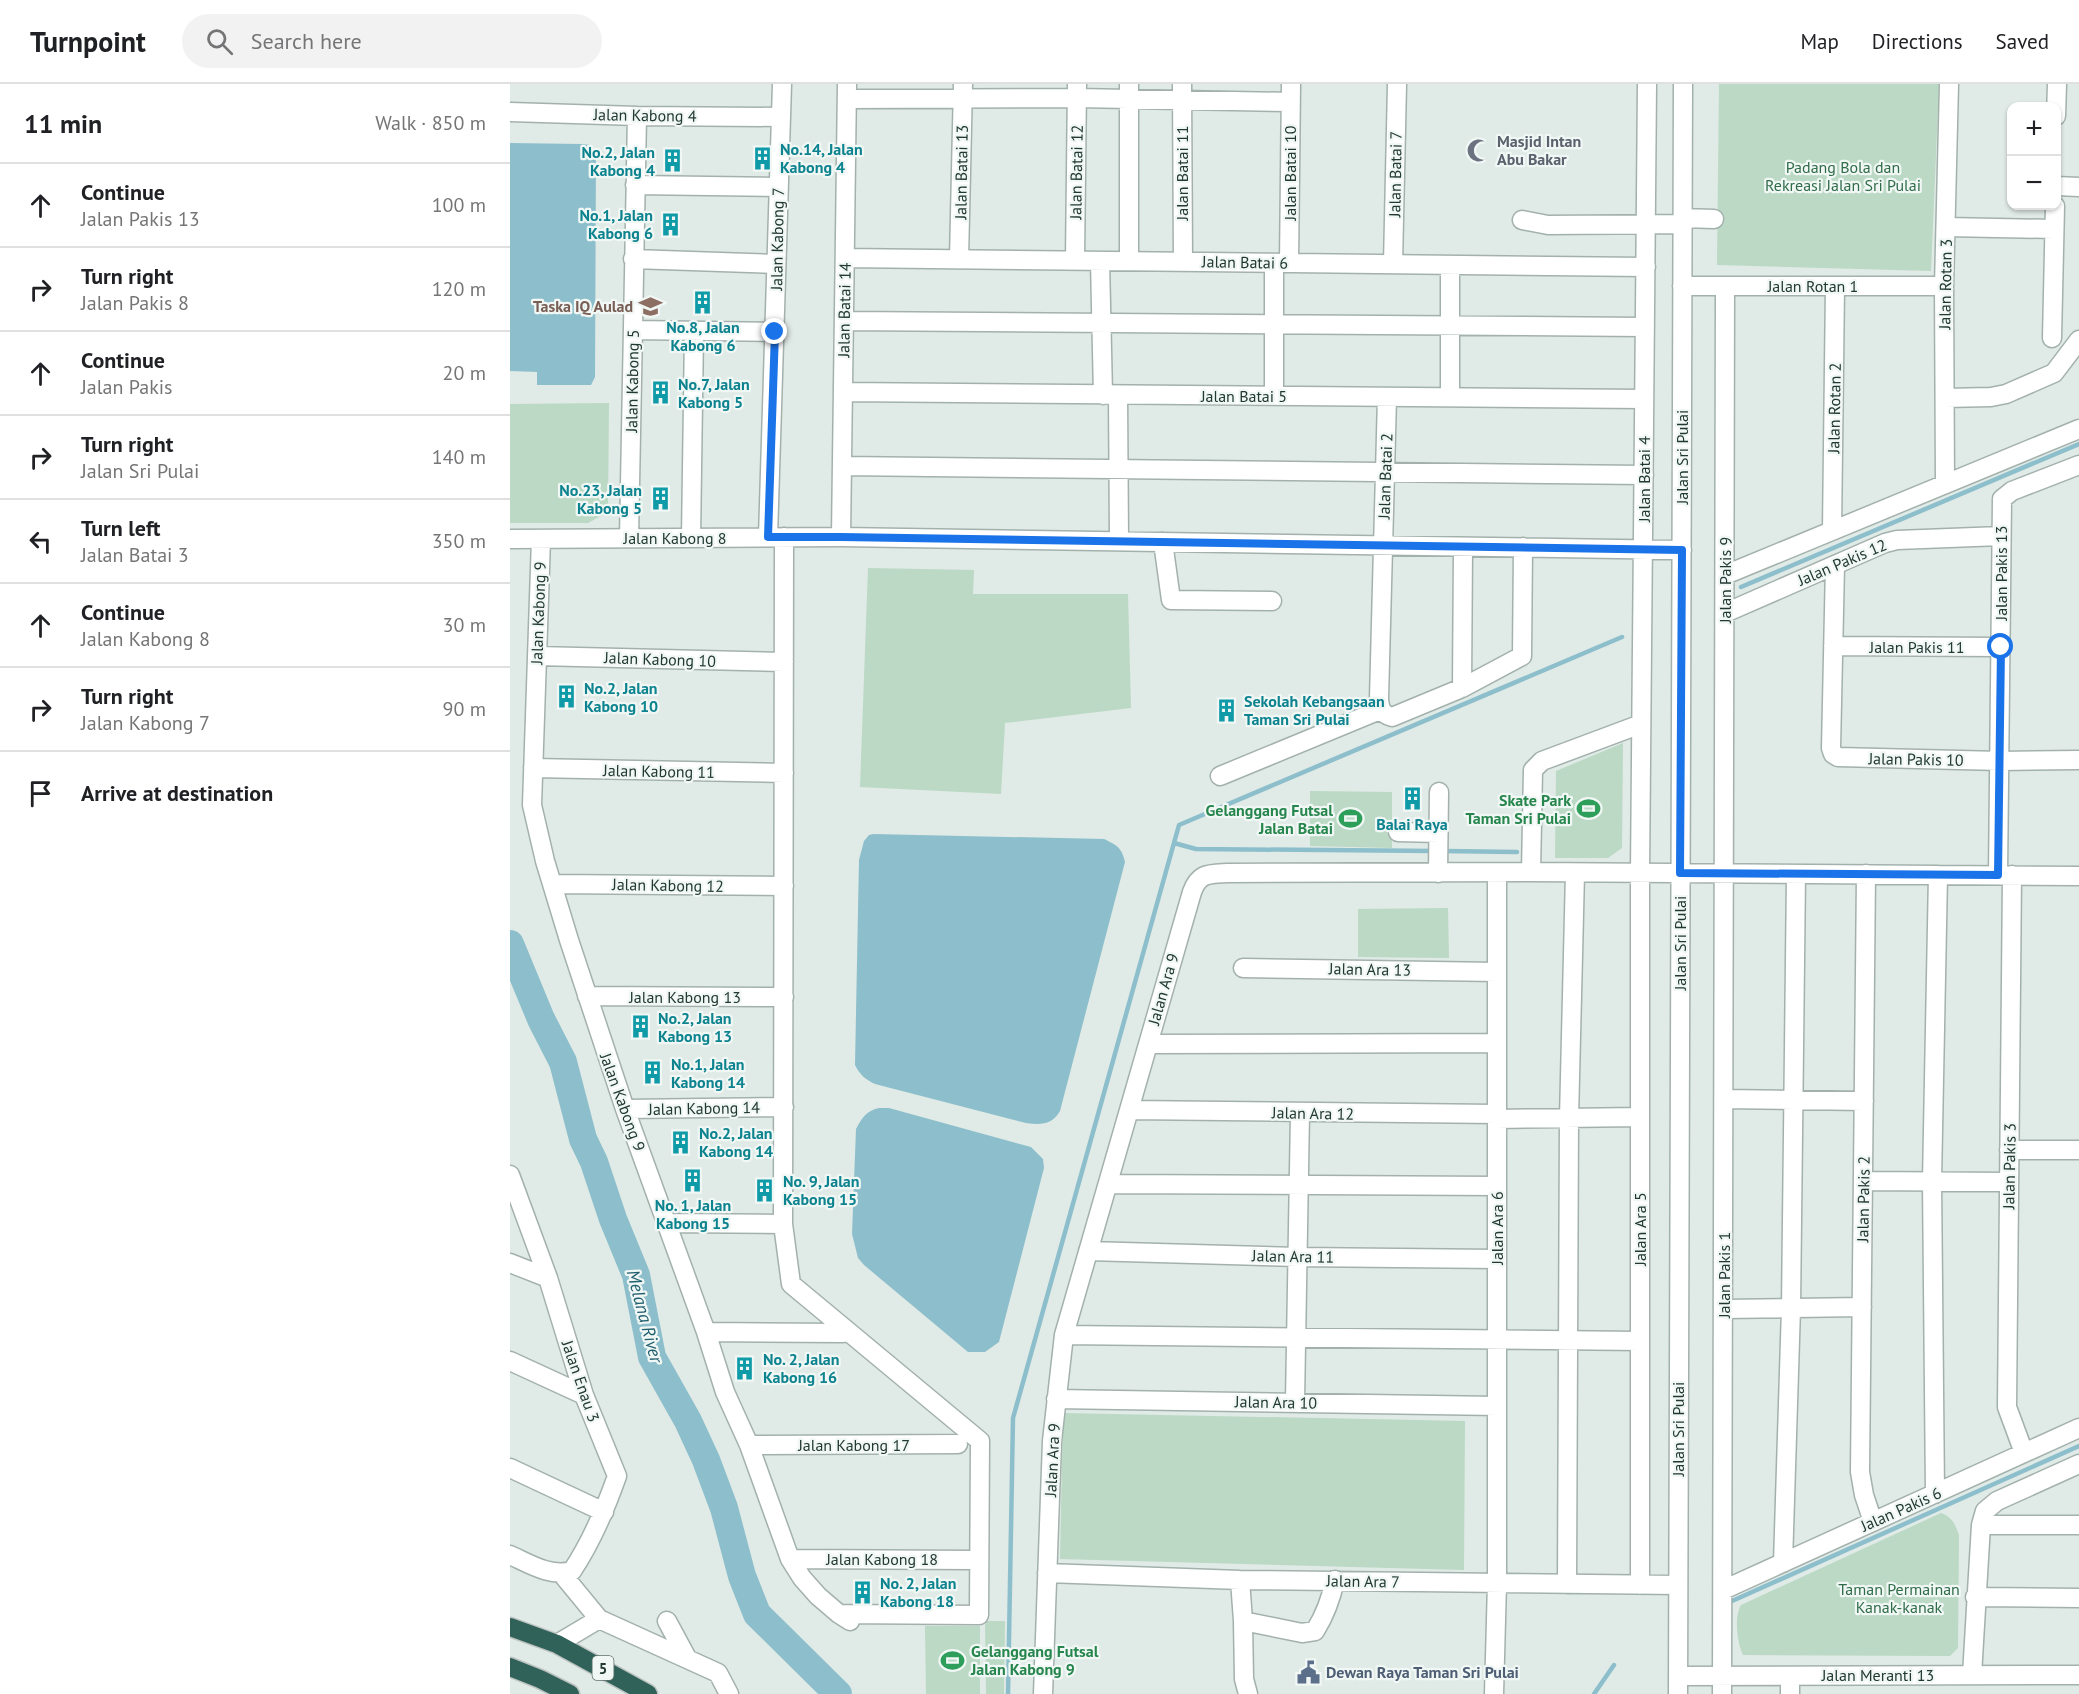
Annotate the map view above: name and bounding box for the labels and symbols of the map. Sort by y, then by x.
street label: Jalan Kabong 4 [592,104,697,126]
street label: Jalan Batai 13 [950,124,972,221]
street label: Jalan Batai 12 [1065,124,1087,221]
street label: Jalan Batai 10 [1280,125,1300,221]
street label: Jalan Batai 11 [1172,126,1192,221]
street label: Jalan Batai 7 [1384,131,1406,218]
place label: Masjid Intan Abu Bakar [1497,131,1581,169]
mosque icon: Masjid Intan Abu Bakar [1466,137,1492,163]
place label: No.14, Jalan Kabong 4 [780,139,863,177]
place label: No.2, Jalan Kabong 4 [581,142,655,180]
building icon: No.14, Jalan Kabong 4 [749,145,775,171]
building icon: No.2, Jalan Kabong 4 [660,148,686,174]
park label: Padang Bola dan Rekreasi Jalan Sri Pulai [1765,157,1921,195]
street label: Jalan Kabong 7 [766,187,788,292]
place label: No.1, Jalan Kabong 6 [579,205,653,243]
building icon: No.1, Jalan Kabong 6 [658,211,684,237]
street label: Jalan Rotan 3 [1934,239,1956,330]
street label: Jalan Batai 6 [1201,251,1288,273]
street label: Jalan Batai 14 [833,262,855,359]
street label: Jalan Rotan 1 [1767,276,1858,296]
building icon: No.8, Jalan Kabong 6 [690,289,716,315]
school or university icon: Taska IQ Aulad [638,293,664,319]
place label: Taska IQ Aulad [533,296,633,316]
place label: No.8, Jalan Kabong 6 [666,317,740,355]
route end [761,318,787,344]
street label: Jalan Kabong 5 [621,329,643,434]
street label: Jalan Rotan 2 [1823,363,1845,454]
place label: No.7, Jalan Kabong 5 [678,374,750,412]
building icon: No.7, Jalan Kabong 5 [647,380,673,406]
street label: Jalan Batai 5 [1200,386,1287,406]
street label: Jalan Sri Pulai [1672,410,1692,505]
street label: Jalan Batai 2 [1373,433,1396,520]
street label: Jalan Batai 4 [1634,436,1654,523]
place label: No.23, Jalan Kabong 5 [559,480,642,518]
building icon: No.23, Jalan Kabong 5 [647,486,673,512]
street label: Jalan Pakis 13 [1991,526,2011,621]
street label: Jalan Kabong 8 [622,528,727,548]
street label: Jalan Pakis 12 [1793,534,1890,590]
street label: Jalan Pakis 9 [1715,537,1735,624]
street label: Jalan Kabong 9 [526,561,550,666]
route start [1987,633,2013,659]
street label: Jalan Pakis 11 [1869,637,1964,657]
street label: Jalan Kabong 10 [603,647,716,671]
place label: No.2, Jalan Kabong 10 [584,678,658,716]
building icon: No.2, Jalan Kabong 10 [553,684,579,710]
place label: Sekolah Kebangsaan Taman Sri Pulai [1244,691,1385,729]
building icon: Sekolah Kebangsaan Taman Sri Pulai [1213,697,1239,723]
street label: Jalan Pakis 10 [1867,748,1964,770]
street label: Jalan Kabong 11 [602,760,715,782]
building icon: Balai Raya [1399,786,1425,812]
place label: Skate Park Taman Sri Pulai [1465,790,1571,828]
sports icon: Skate Park Taman Sri Pulai [1576,796,1602,822]
place label: Gelanggang Futsal Jalan Batai [1206,800,1333,838]
sports icon: Gelanggang Futsal Jalan Batai [1338,806,1364,832]
place label: Balai Raya [1376,814,1448,834]
street label: Jalan Kabong 12 [611,874,724,896]
street label: Jalan Sri Pulai [1670,896,1690,991]
street label: Jalan Ara 9 [1143,951,1183,1028]
street label: Jalan Ara 13 [1328,958,1411,980]
street label: Jalan Kabong 13 [628,987,741,1007]
place label: No.2, Jalan Kabong 13 [658,1008,732,1046]
building icon: No.2, Jalan Kabong 13 [627,1014,653,1040]
street label: Jalan Kabong 9 [596,1049,650,1154]
place label: No.1, Jalan Kabong 14 [671,1054,745,1092]
building icon: No.1, Jalan Kabong 14 [640,1060,666,1086]
street label: Jalan Kabong 14 [647,1097,760,1119]
street label: Jalan Ara 12 [1271,1102,1354,1124]
place label: No.2, Jalan Kabong 14 [699,1123,773,1161]
street label: Jalan Pakis 3 [1998,1123,2020,1210]
building icon: No.2, Jalan Kabong 14 [668,1129,694,1155]
street label: Jalan Pakis 2 [1852,1156,1874,1243]
building icon: No. 1, Jalan Kabong 15 [680,1167,706,1193]
place label: No. 9, Jalan Kabong 15 [783,1171,860,1209]
building icon: No. 9, Jalan Kabong 15 [752,1177,778,1203]
street label: Jalan Ara 6 [1487,1191,1507,1266]
street label: Jalan Ara 5 [1630,1192,1650,1267]
place label: No. 1, Jalan Kabong 15 [655,1195,731,1233]
street label: Jalan Pakis 1 [1714,1232,1734,1319]
street label: Jalan Ara 11 [1251,1245,1334,1267]
water label: Melana River [622,1267,669,1366]
street label: Jalan Enau 3 [557,1337,604,1424]
place label: No. 2, Jalan Kabong 16 [763,1349,840,1387]
building icon: No. 2, Jalan Kabong 16 [732,1355,758,1381]
street label: Jalan Sri Pulai [1668,1382,1688,1477]
street label: Jalan Ara 10 [1234,1391,1318,1413]
street label: Jalan Ara 9 [1040,1423,1064,1498]
street label: Jalan Kabong 17 [797,1435,910,1455]
street label: Jalan Pakis 6 [1857,1482,1944,1536]
street label: Jalan Kabong 18 [825,1549,938,1569]
street label: Jalan Ara 7 [1325,1570,1400,1592]
place label: No. 2, Jalan Kabong 18 [880,1573,957,1611]
building icon: No. 2, Jalan Kabong 18 [849,1579,875,1605]
park label: Taman Permainan Kanak-kanak [1838,1579,1960,1617]
place label: Gelanggang Futsal Jalan Kabong 9 [970,1641,1099,1679]
sports icon: Gelanggang Futsal Jalan Kabong 9 [940,1647,966,1673]
road number: 5 [592,1656,614,1680]
public building icon: Dewan Raya Taman Sri Pulai [1295,1659,1321,1685]
place label: Dewan Raya Taman Sri Pulai [1326,1662,1519,1682]
street label: Jalan Meranti 13 [1821,1665,1934,1685]

